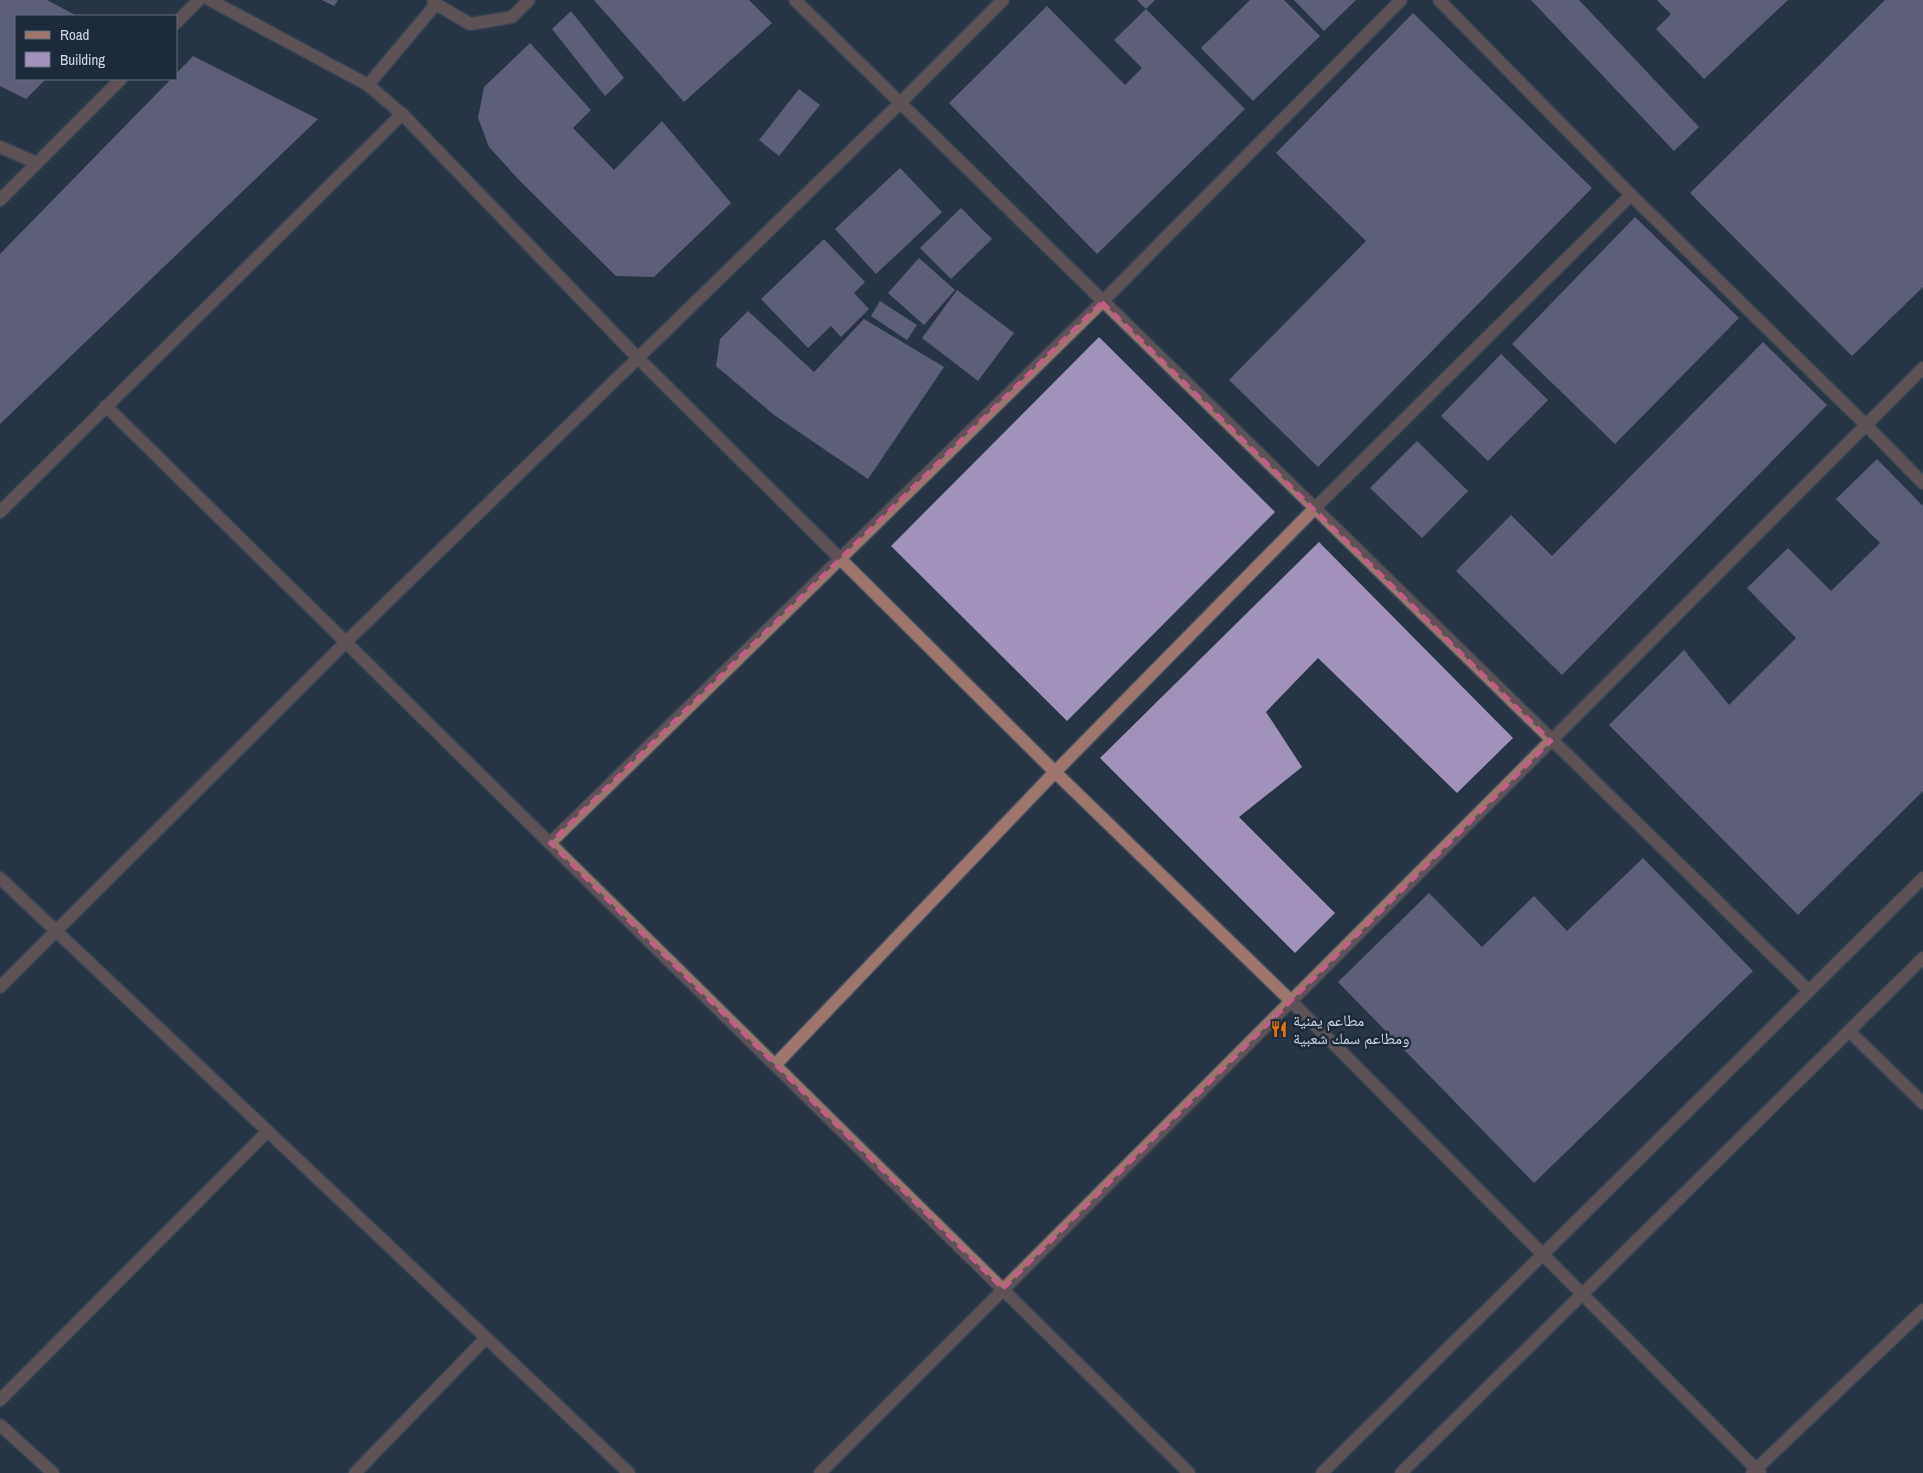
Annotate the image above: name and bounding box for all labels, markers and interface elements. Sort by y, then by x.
legend [15,15,178,80]
text: Road [60,24,89,45]
text: Building [60,49,105,70]
place label: مطاعم يمنية ومطاعم سمك شعبية [1293,1009,1409,1049]
restaurant icon: مطاعم يمنية ومطاعم سمك شعبية [1269,1019,1289,1039]

